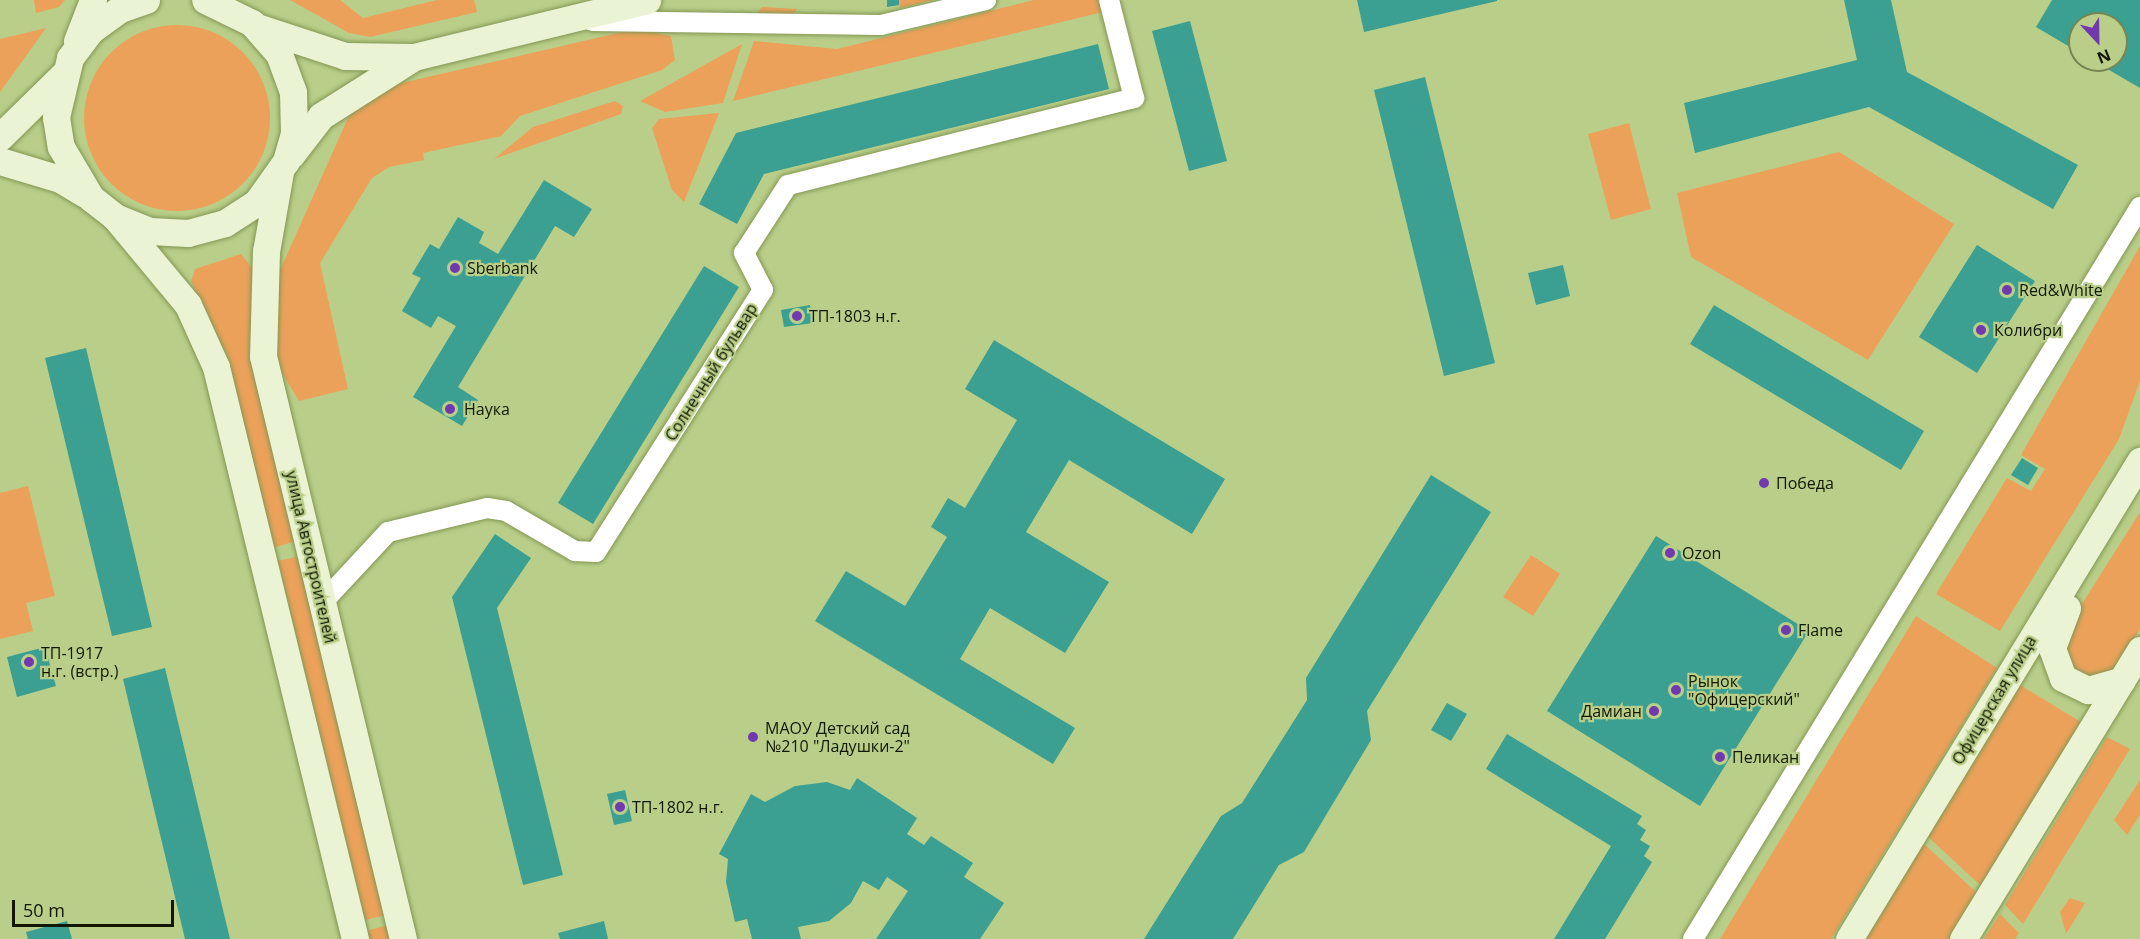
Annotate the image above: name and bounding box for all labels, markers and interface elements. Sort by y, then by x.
north arrow [2068,12,2128,72]
text: N [2094,44,2114,69]
place label: Sberbank [467,258,538,278]
marker: Sberbank [448,261,462,275]
place label: Red&White [2019,280,2103,300]
marker: Red&White [2000,283,2014,297]
street label: Солнечный бульвар [661,300,761,444]
place label: ТП-1803 н.г. [809,306,901,326]
marker: ТП-1803 н.г. [790,309,804,323]
place label: Колибри [1994,320,2062,340]
marker: Колибри [1972,321,1990,339]
place label: Наука [464,399,510,419]
marker: Наука [441,400,459,418]
street label: улица Автостроителей [282,469,340,645]
place label: Победа [1776,473,1834,493]
marker: Победа [1757,476,1771,490]
place label: Ozon [1682,543,1721,563]
marker: Ozon [1663,546,1677,560]
place label: Flame [1798,620,1843,640]
marker: Flame [1779,623,1793,637]
street label: Офицерская улица [1948,632,2040,768]
place label: ТП-1917 н.г. (встр.) [41,643,118,681]
marker: ТП-1917 н.г. (встр.) [22,655,36,669]
place label: Рынок "Офицерский" [1688,671,1800,709]
marker: Рынок "Офицерский" [1669,683,1683,697]
place label: Дамиан [1581,701,1642,721]
marker: Дамиан [1647,704,1661,718]
place label: МАОУ Детский сад №210 "Ладушки-2" [765,718,910,756]
marker: МАОУ Детский сад №210 "Ладушки-2" [746,730,760,744]
place label: Пеликан [1732,747,1799,767]
marker: Пеликан [1713,750,1727,764]
place label: ТП-1802 н.г. [632,797,724,817]
marker: ТП-1802 н.г. [613,800,627,814]
scale bar [15,888,177,926]
text: 50 m [23,898,65,922]

